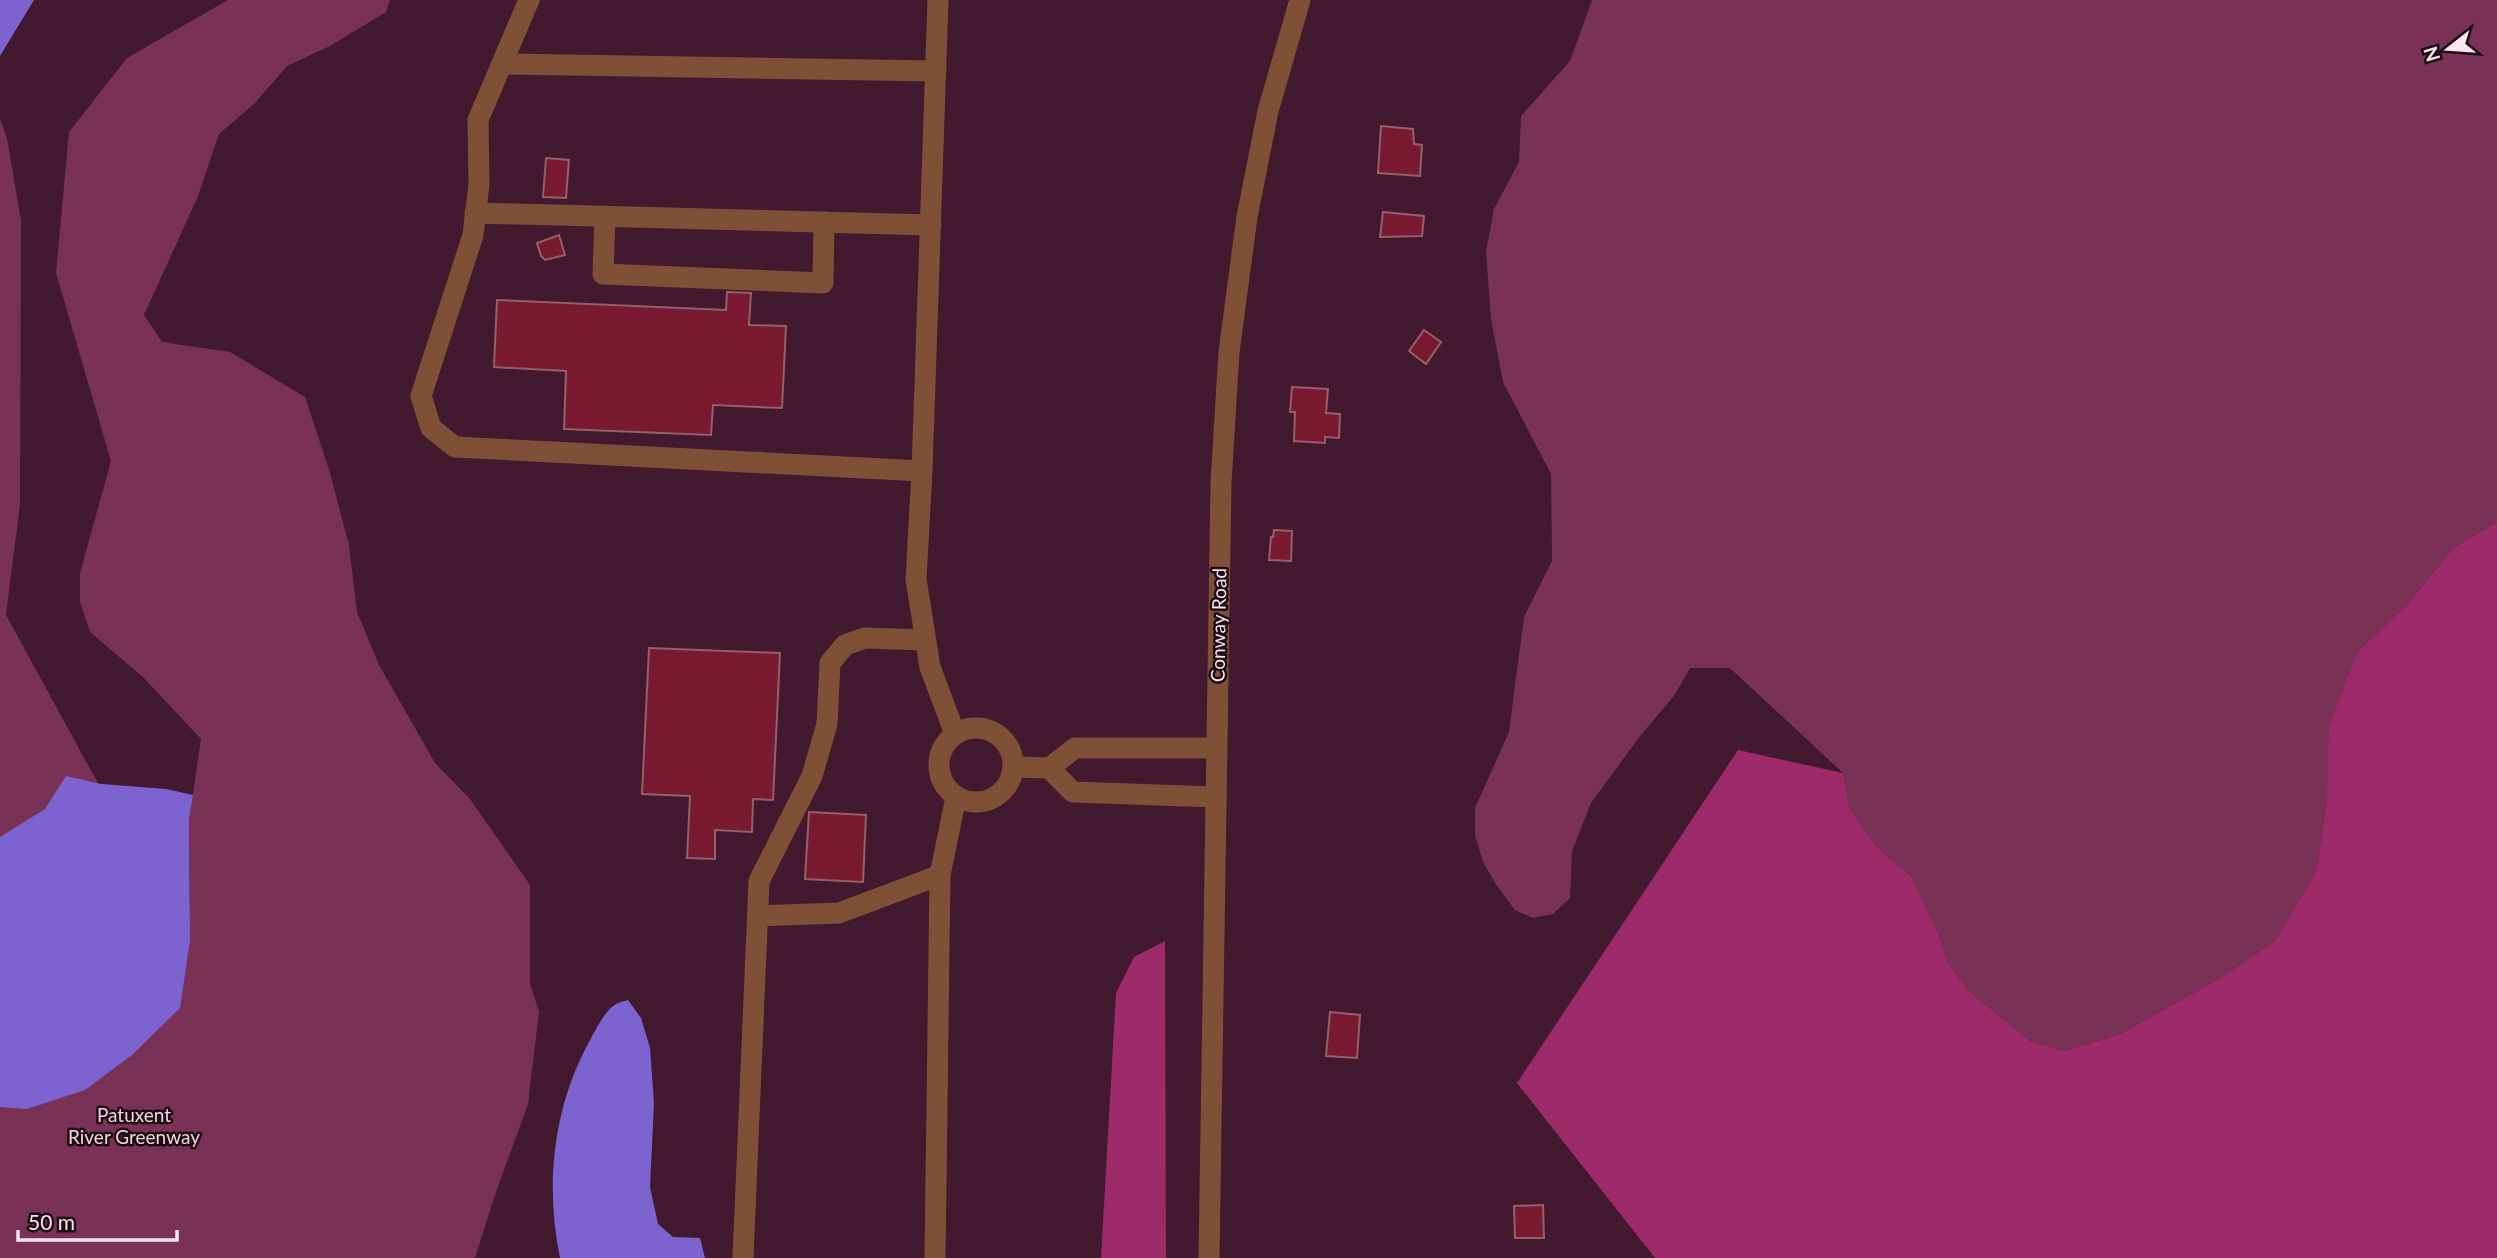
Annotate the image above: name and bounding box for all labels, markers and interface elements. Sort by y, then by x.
north arrow [2413,14,2483,84]
text: N [2418,44,2444,64]
street label: Conway Road [1206,568,1230,682]
park label: Patuxent River Greenway [68,1103,200,1148]
scale bar [18,1198,177,1242]
text: 50 m [28,1209,75,1234]

